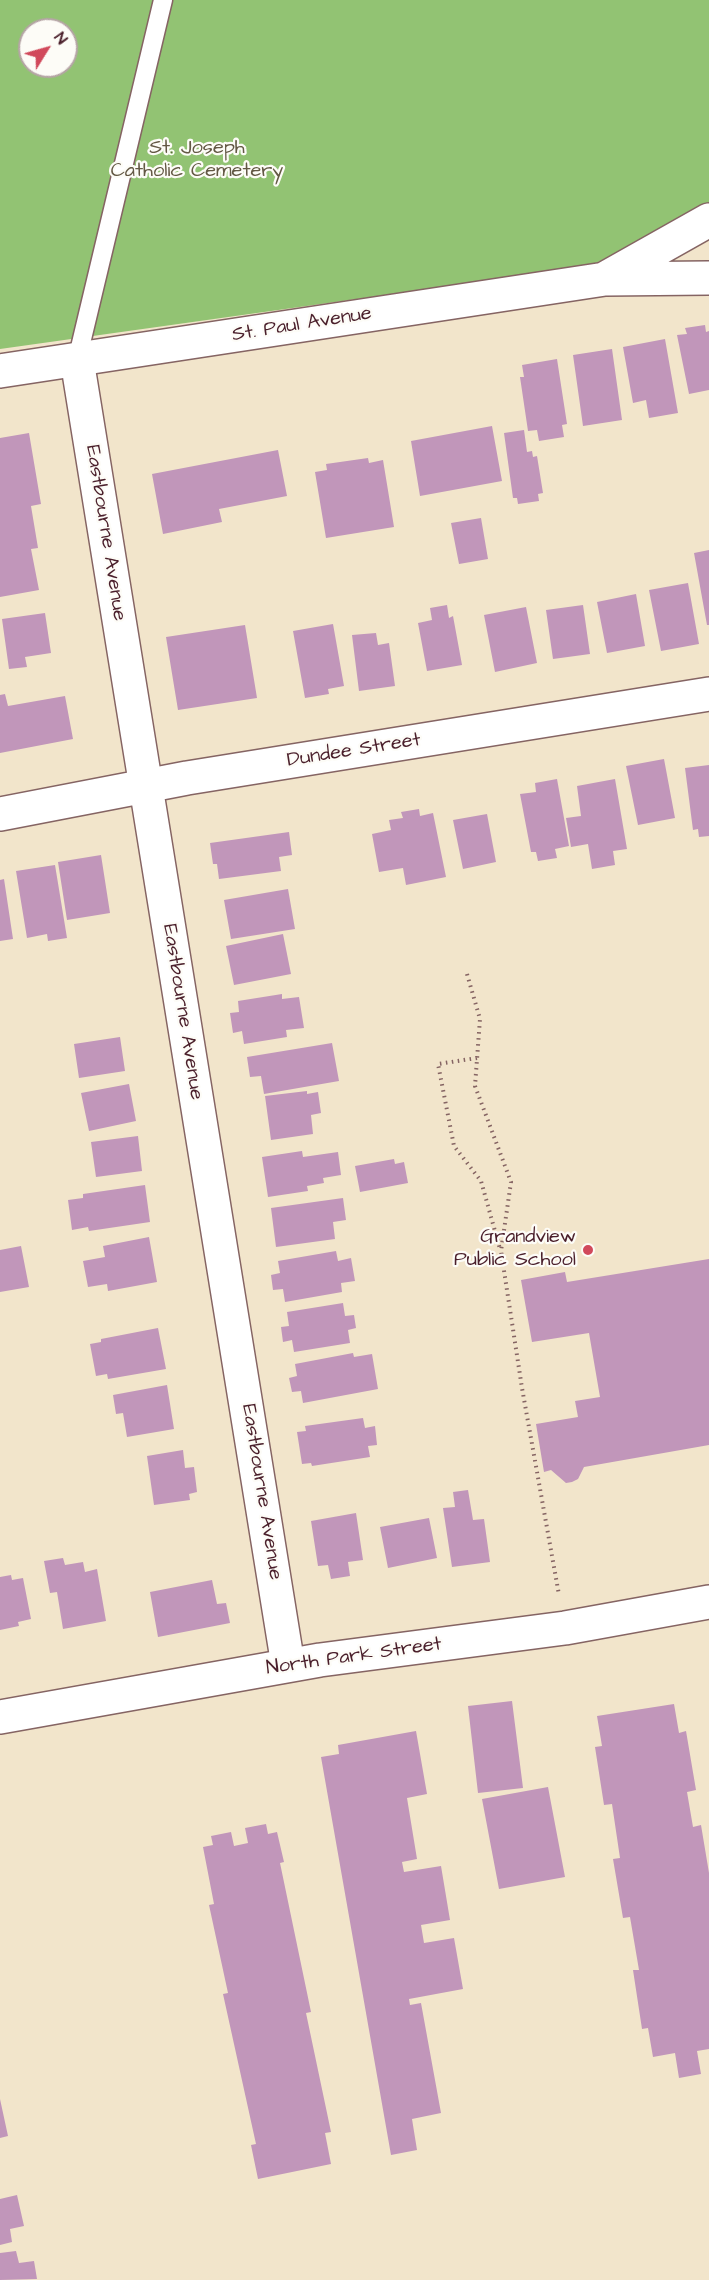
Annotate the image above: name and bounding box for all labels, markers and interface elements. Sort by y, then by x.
north arrow [18,18,78,78]
text: N [49,28,73,49]
park label: St. Joseph Catholic Cemetery [111,137,283,184]
street label: St. Paul Avenue [231,302,373,348]
street label: Eastbourne Avenue [79,443,131,623]
street label: Dundee Street [286,729,422,773]
street label: Eastbourne Avenue [156,922,208,1102]
place label: Grandview Public School [454,1226,576,1273]
marker: Grandview Public School [581,1243,595,1257]
street label: Eastbourne Avenue [235,1402,287,1582]
street label: North Park Street [265,1633,443,1681]

